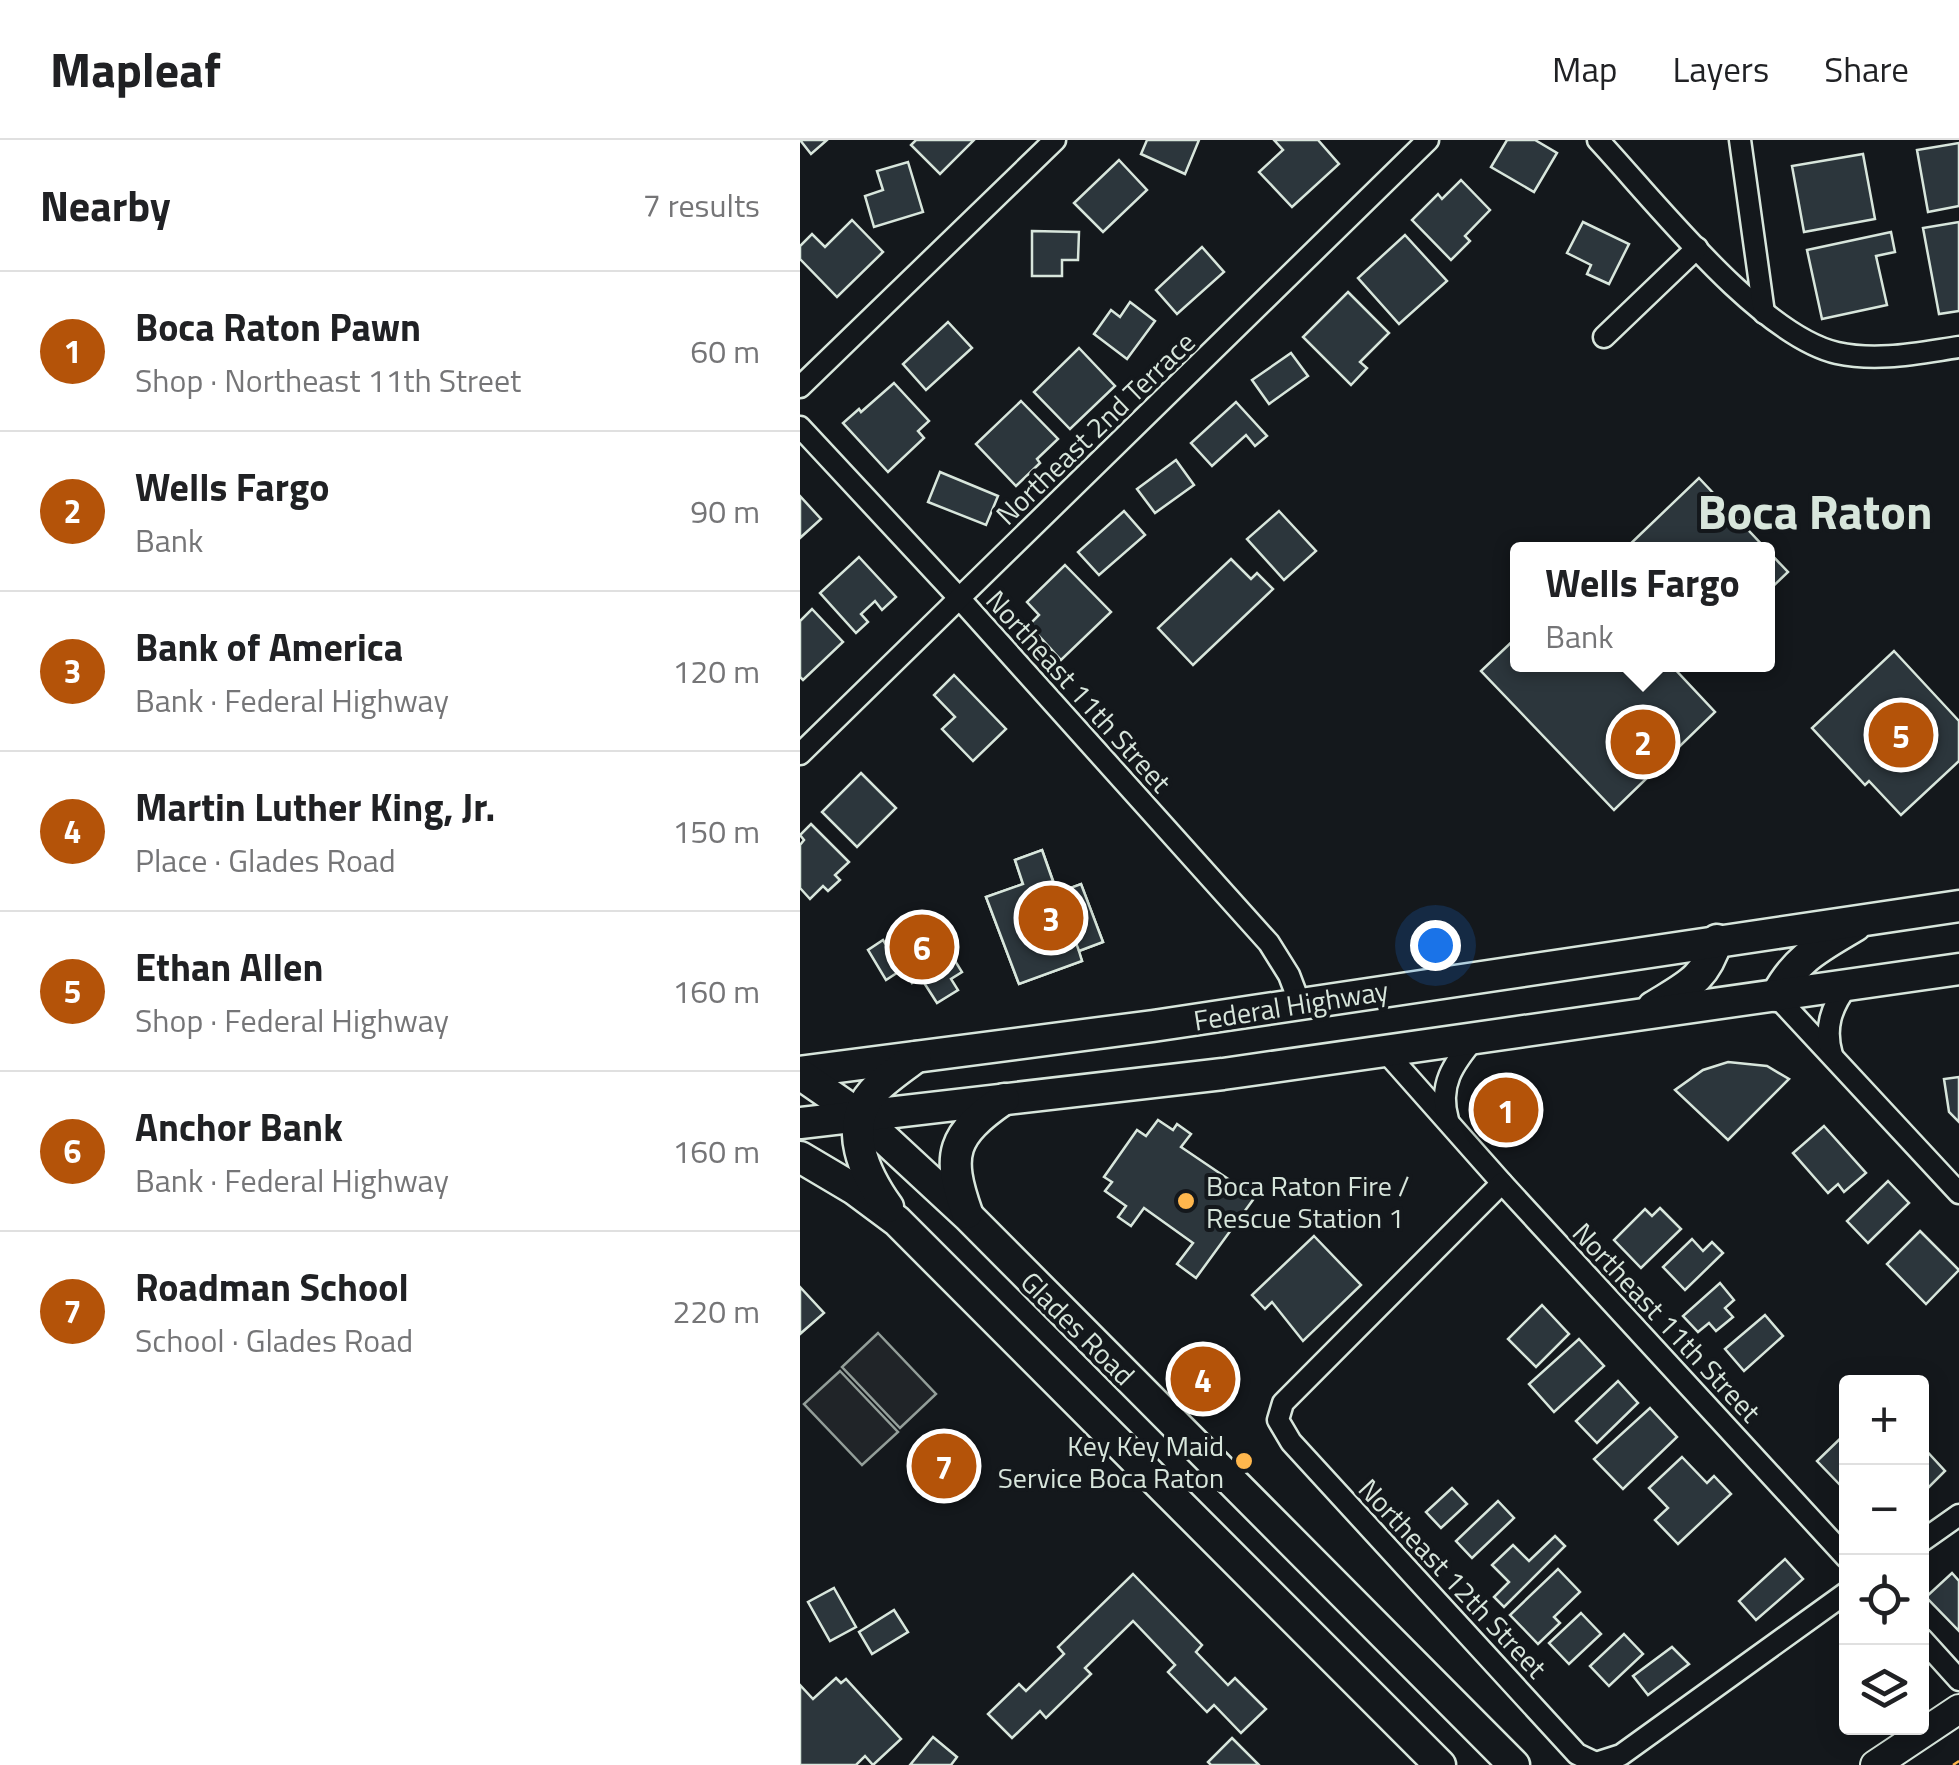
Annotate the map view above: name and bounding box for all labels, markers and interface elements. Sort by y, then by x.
text: Mapleaf [50,33,221,106]
text: Map [1552,42,1617,96]
text: Layers [1672,42,1769,96]
text: Share [1824,42,1909,96]
text: Nearby [40,173,171,237]
text: 7 results [643,181,760,229]
text: Boca Raton Pawn [135,298,421,356]
street label: Northeast 2nd Terrace [986,321,1204,535]
text: 1 [64,327,81,375]
text: 60 m [690,327,760,375]
text: Shop · Northeast 11th Street [135,356,521,404]
text: Wells Fargo [135,458,329,516]
district label: Boca Raton [1698,475,1932,548]
text: 2 [64,487,81,535]
text: 90 m [690,487,760,535]
text: Bank [135,516,203,564]
popup [1510,542,1775,672]
text: Wells Fargo [1545,554,1740,612]
street label: Northeast 11th Street [976,580,1182,802]
text: Bank [1545,612,1614,660]
text: Bank of America [135,618,403,676]
text: 3 [64,647,81,695]
text: 120 m [672,647,760,695]
text: Bank · Federal Highway [135,676,449,724]
pin: 5 [1868,698,1934,772]
pin: 2 [1610,704,1676,780]
text: Martin Luther King, Jr. [135,778,495,836]
text: 4 [64,807,81,855]
text: 150 m [672,807,760,855]
text: Place · Glades Road [135,836,396,884]
pin: 3 [1018,880,1084,956]
pin: 6 [890,910,954,984]
your location [1410,920,1461,971]
text: Ethan Allen [135,938,323,996]
text: 5 [64,967,81,1015]
text: 160 m [672,967,760,1015]
street label: Federal Highway [1191,968,1391,1042]
text: Shop · Federal Highway [135,996,449,1044]
pin: 1 [1474,1072,1538,1148]
text: Anchor Bank [135,1098,343,1156]
text: 6 [64,1127,81,1175]
text: 160 m [672,1127,760,1175]
text: Bank · Federal Highway [135,1156,449,1204]
place label: Boca Raton Fire / Rescue Station 1 [1206,1164,1410,1239]
marker: Boca Raton Fire / Rescue Station 1 [1175,1190,1197,1212]
street label: Northeast 11th Street [1563,1212,1771,1432]
text: Roadman School [135,1258,409,1316]
street label: Glades Road [1011,1261,1145,1395]
text: 7 [64,1287,81,1335]
text: 220 m [672,1287,760,1335]
text: School · Glades Road [135,1316,413,1364]
pin: 4 [1170,1342,1236,1416]
map controls [1839,1375,1929,1735]
button: + [1839,1375,1929,1465]
place label: Key Key Maid Service Boca Raton [998,1424,1224,1499]
pin: 7 [912,1428,976,1504]
marker: Key Key Maid Service Boca Raton [1233,1450,1255,1472]
button: − [1839,1465,1929,1555]
street label: Northeast 12th Street [1349,1468,1557,1688]
button: locate [1839,1555,1929,1645]
button: layers [1839,1645,1929,1735]

